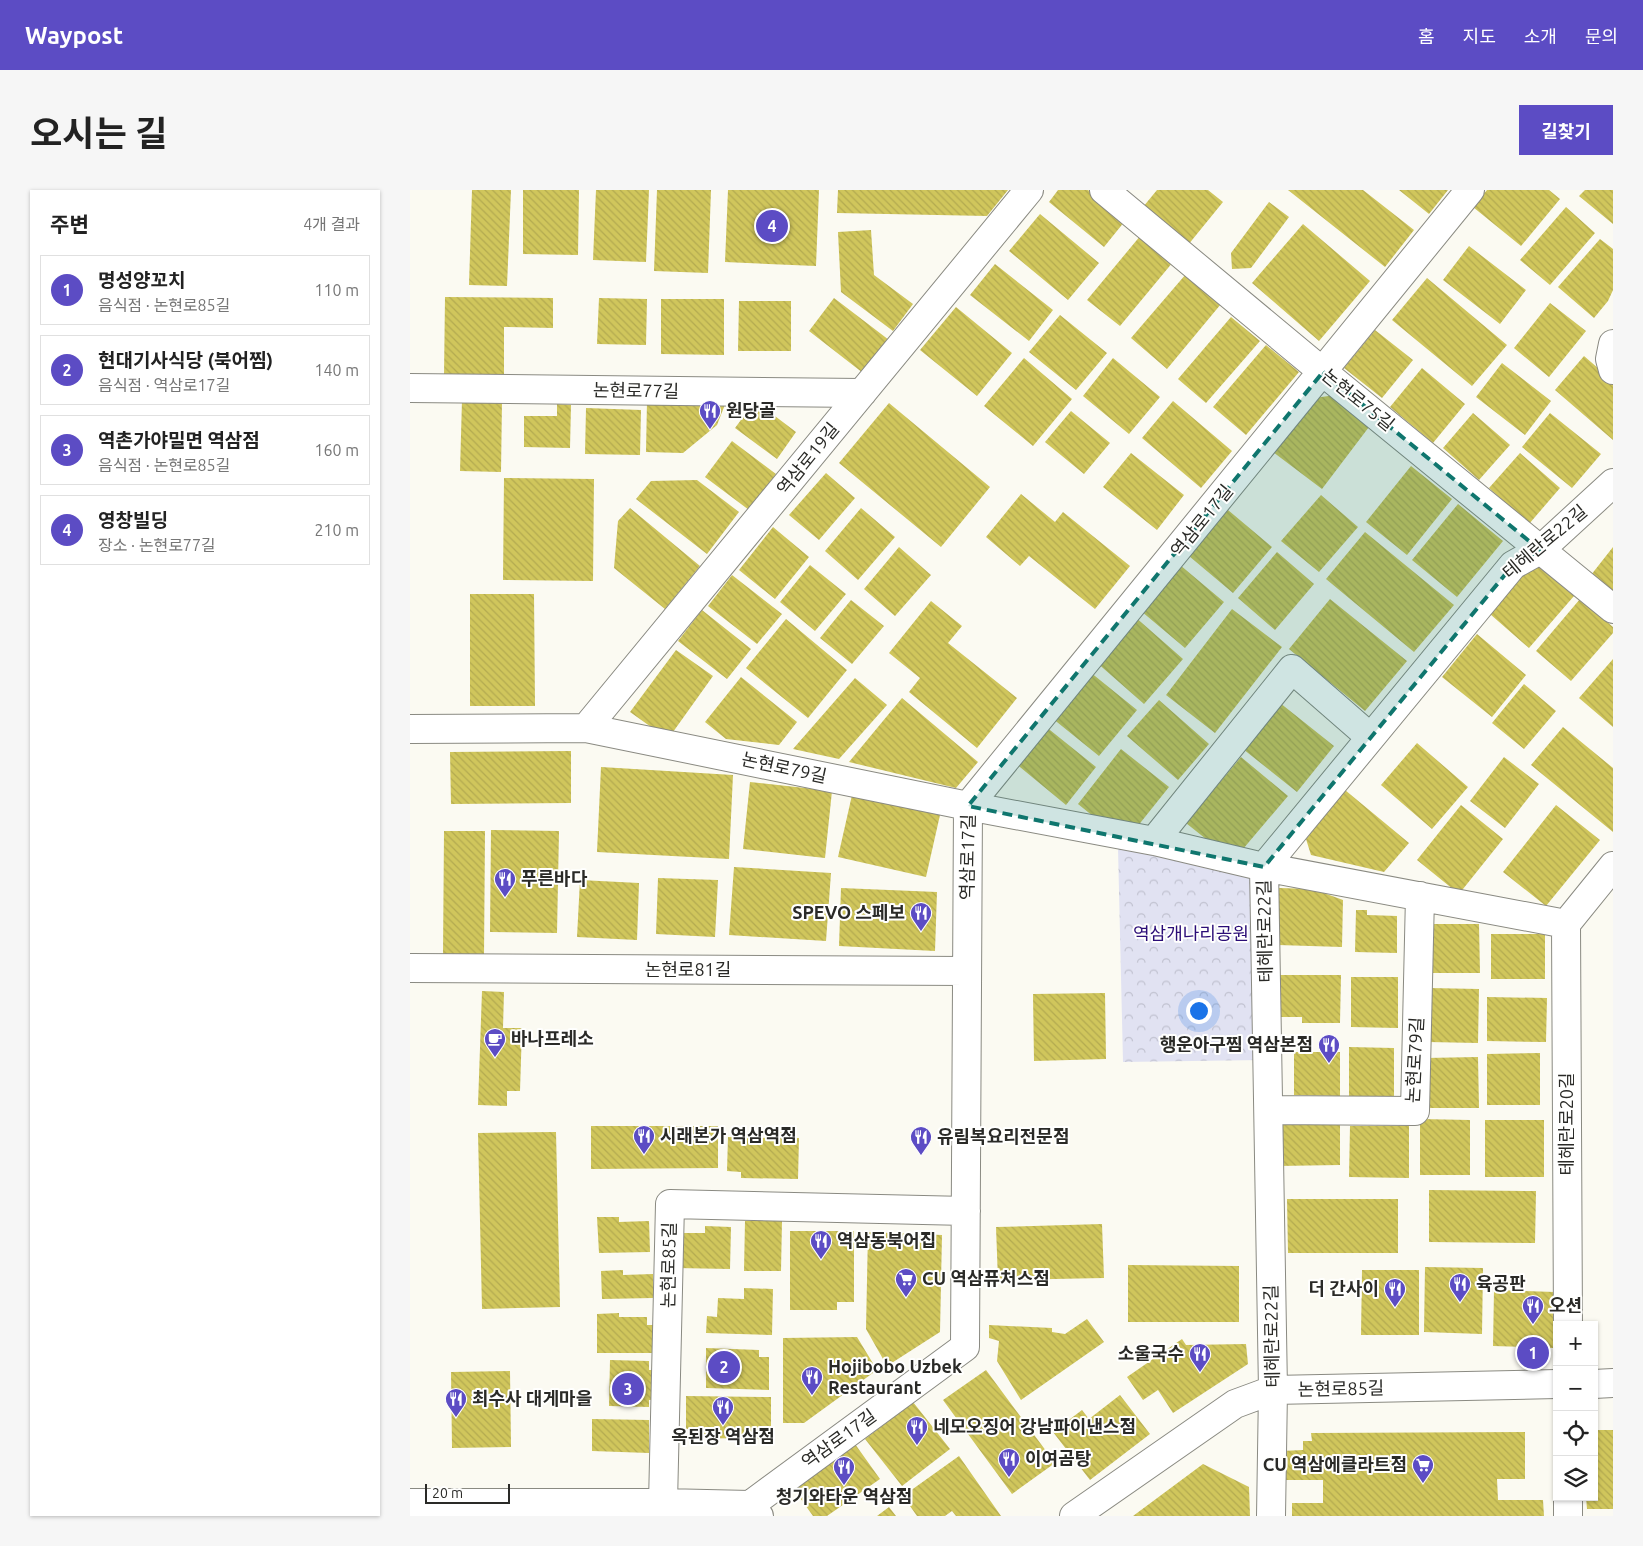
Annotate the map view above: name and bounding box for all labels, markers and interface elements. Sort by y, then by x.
text: Waypost [25,22,123,49]
text: 홈 [1418,26,1435,46]
text: 지도 [1463,26,1496,46]
text: 소개 [1524,26,1557,46]
text: 문의 [1585,26,1618,46]
button: 길찾기 [1519,105,1613,155]
text: 오시는 길 [30,113,167,153]
pin: 4 [756,207,788,245]
text: 주변 [50,212,89,236]
text: 4개 결과 [303,215,360,233]
text: 명성양꼬치 [98,269,185,291]
text: 1 [62,281,72,299]
text: 110 m [314,281,359,299]
text: 음식점 · 논현로85길 [98,296,230,314]
text: 현대기사식당 (북어찜) [98,349,273,371]
text: 2 [62,361,72,379]
text: 140 m [314,361,359,379]
street label: 논현로75길 [1319,364,1399,434]
text: 음식점 · 역삼로17길 [98,376,230,394]
street label: 논현로77길 [593,379,679,401]
restaurant icon: 원당골 [698,399,722,430]
place label: 원당골 [726,400,776,420]
street label: 역삼로19길 [772,418,842,498]
text: 역촌가야밀면 역삼점 [98,429,260,451]
text: 3 [62,441,72,459]
text: 160 m [314,441,359,459]
text: 음식점 · 논현로85길 [98,456,230,474]
street label: 역삼로17길 [1166,480,1236,560]
street label: 테헤란로22길 [1498,500,1590,582]
text: 영창빌딩 [98,509,168,531]
text: 4 [62,521,72,539]
text: 210 m [314,521,359,539]
text: 장소 · 논현로77길 [98,536,216,554]
street label: 논현로79길 [740,748,829,786]
street label: 역삼로17길 [956,814,978,900]
restaurant icon: 푸른바다 [493,867,517,898]
place label: 푸른바다 [521,868,588,888]
street label: 테헤란로22길 [1253,879,1275,983]
restaurant icon: SPEVO 스페보 [909,901,933,932]
place label: SPEVO 스페보 [792,902,905,922]
park label: 역삼개나리공원 [1133,923,1249,943]
street label: 논현로81길 [645,959,731,979]
your location [1186,998,1212,1024]
street label: 논현로79길 [1402,1016,1426,1104]
cafe icon: 바나프레소 [483,1027,507,1058]
place label: 바나프레소 [511,1028,594,1048]
restaurant icon: 행운아구찜 역삼본점 [1317,1033,1341,1064]
place label: 행운아구찜 역삼본점 [1160,1034,1313,1054]
street label: 테헤란로20길 [1556,1072,1576,1176]
restaurant icon: 시래본가 역삼역점 [632,1124,656,1155]
place label: 시래본가 역삼역점 [660,1125,797,1145]
restaurant icon: 유림복요리전문점 [909,1125,933,1156]
place label: 유림복요리전문점 [937,1126,1069,1146]
street label: 논현로85길 [657,1222,679,1308]
restaurant icon: 역삼동북어집 [809,1229,833,1260]
place label: 역삼동북어집 [837,1230,936,1250]
supermarket icon: CU 역삼퓨처스점 [894,1267,918,1298]
place label: CU 역삼퓨처스점 [922,1268,1050,1288]
restaurant icon: 육공판 [1448,1272,1472,1303]
place label: 육공판 [1476,1273,1526,1293]
restaurant icon: 더 간사이 [1383,1277,1407,1308]
place label: 더 간사이 [1308,1278,1379,1298]
street label: 테헤란로22길 [1260,1284,1282,1388]
restaurant icon: 오션 [1521,1294,1545,1325]
place label: 오션 [1549,1295,1582,1315]
map controls [1553,1321,1598,1501]
button: + [1553,1321,1598,1366]
pin: 1 [1517,1334,1549,1372]
restaurant icon: 소울국수 [1188,1342,1212,1373]
place label: 소울국수 [1118,1343,1184,1363]
pin: 2 [708,1348,740,1386]
place label: Hojibobo Uzbek Restaurant [828,1356,962,1397]
restaurant icon: Hojibobo Uzbek Restaurant [800,1365,824,1396]
button: − [1553,1366,1598,1411]
pin: 3 [612,1370,644,1408]
street label: 논현로85길 [1298,1377,1384,1399]
restaurant icon: 최수사 대게마을 [444,1387,468,1418]
place label: 최수사 대게마을 [472,1388,592,1408]
restaurant icon: 옥된장 역삼점 [711,1395,735,1426]
street label: 역삼로17길 [798,1405,879,1472]
button: locate [1553,1411,1598,1456]
restaurant icon: 네모오징어 강남파이낸스점 [905,1415,929,1446]
place label: 네모오징어 강남파이낸스점 [933,1416,1136,1436]
place label: 옥된장 역삼점 [671,1426,775,1446]
restaurant icon: 이여곰탕 [997,1447,1021,1478]
place label: 이여곰탕 [1025,1448,1092,1468]
supermarket icon: CU 역삼에클라트점 [1411,1453,1435,1484]
place label: CU 역삼에클라트점 [1263,1454,1407,1474]
restaurant icon: 청기와타운 역삼점 [832,1455,856,1486]
button: layers [1553,1456,1598,1501]
scale bar [425,1481,510,1504]
text: 20 m [432,1485,463,1501]
place label: 청기와타운 역삼점 [776,1486,912,1506]

